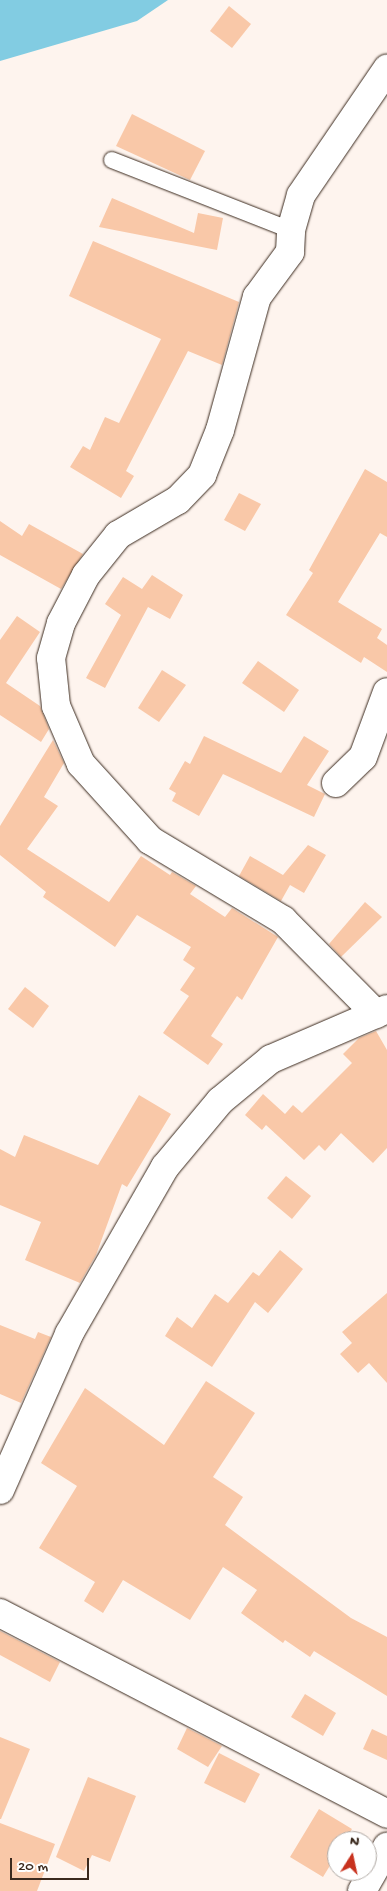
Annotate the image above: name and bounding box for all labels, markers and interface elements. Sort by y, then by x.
north arrow [327,1831,377,1881]
text: N [349,1833,360,1851]
scale bar [12,1848,91,1880]
text: 20 m [18,1858,48,1876]

